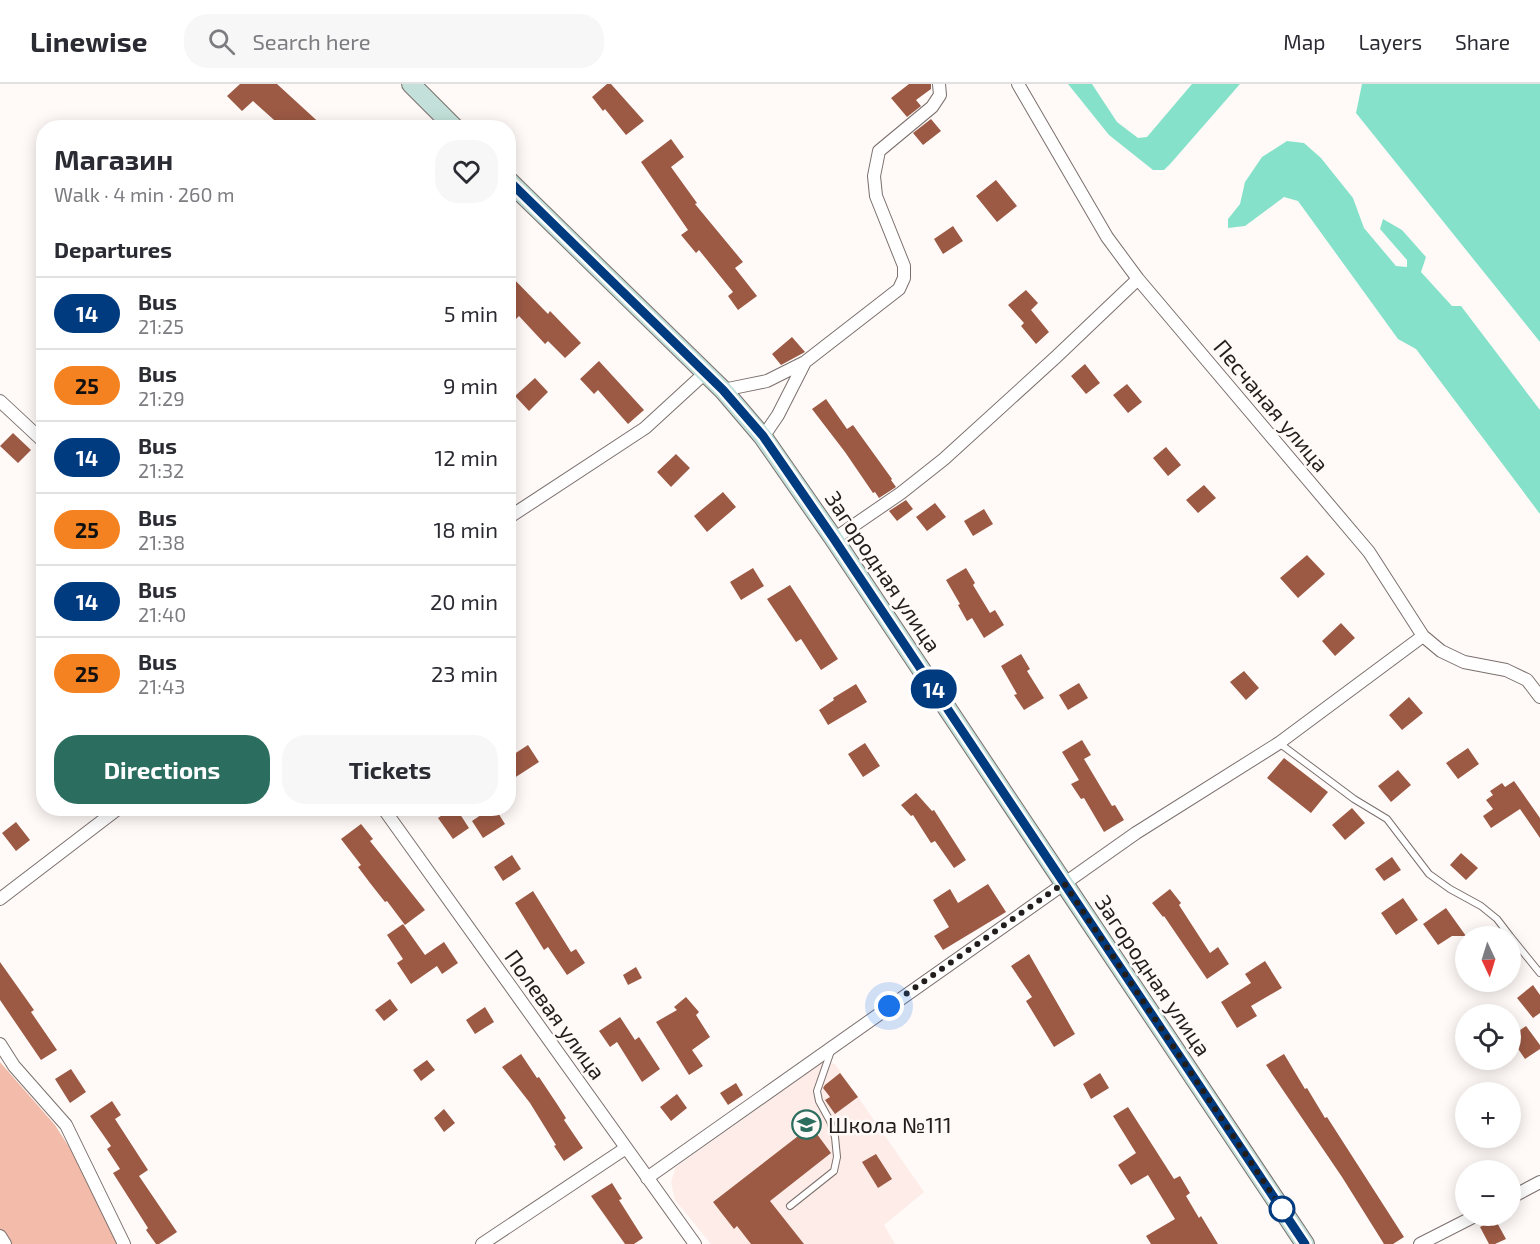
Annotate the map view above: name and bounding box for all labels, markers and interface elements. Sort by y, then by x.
search box [184,14,604,68]
text: Linewise [30,24,148,58]
icon: search [205,25,238,58]
text: Search here [253,28,371,54]
text: Map [1283,29,1325,54]
text: Layers [1358,29,1422,54]
text: Share [1455,29,1510,54]
button: heart [435,140,498,203]
text: Магазин [54,142,173,176]
text: Walk · 4 min · 260 m [54,182,234,206]
text: Departures [54,236,172,262]
text: Bus [138,288,177,314]
text: 5 min [444,300,498,326]
text: 14 [76,301,98,326]
text: 21:25 [138,314,184,338]
street label: Песчаная улица [1208,334,1335,477]
text: Bus [138,360,177,386]
text: 9 min [443,372,498,398]
text: 25 [75,373,99,398]
text: 21:29 [138,386,185,410]
text: Bus [138,432,177,458]
text: 12 min [434,444,498,470]
text: 14 [76,445,98,470]
text: 21:32 [138,458,184,482]
street label: Загородная улица [820,486,947,657]
text: Bus [138,504,177,530]
text: 18 min [433,516,498,542]
text: 25 [75,517,99,542]
text: 21:38 [138,530,185,554]
text: Bus [138,576,177,602]
text: 20 min [430,588,498,614]
text: 14 [76,589,98,614]
text: 21:40 [138,602,186,626]
text: Bus [138,648,177,674]
text: 23 min [431,660,498,686]
text: 25 [75,661,99,686]
line badge: 14 [907,670,961,708]
text: 21:43 [138,674,185,698]
text: 14 [923,677,945,702]
button: Directions [54,735,270,804]
button: Tickets [282,735,498,804]
street label: Загородная улица [1090,890,1217,1061]
north arrow [1455,926,1521,992]
map controls [1455,926,1521,1226]
street label: Полевая улица [499,944,612,1085]
your location [874,991,904,1021]
button: locate [1455,1004,1521,1070]
button: + [1455,1082,1521,1148]
school or university icon: Школа №111 [791,1108,823,1140]
place label: Школа №111 [828,1111,952,1137]
button: − [1455,1160,1521,1226]
unlabelled marker [1269,1196,1295,1222]

